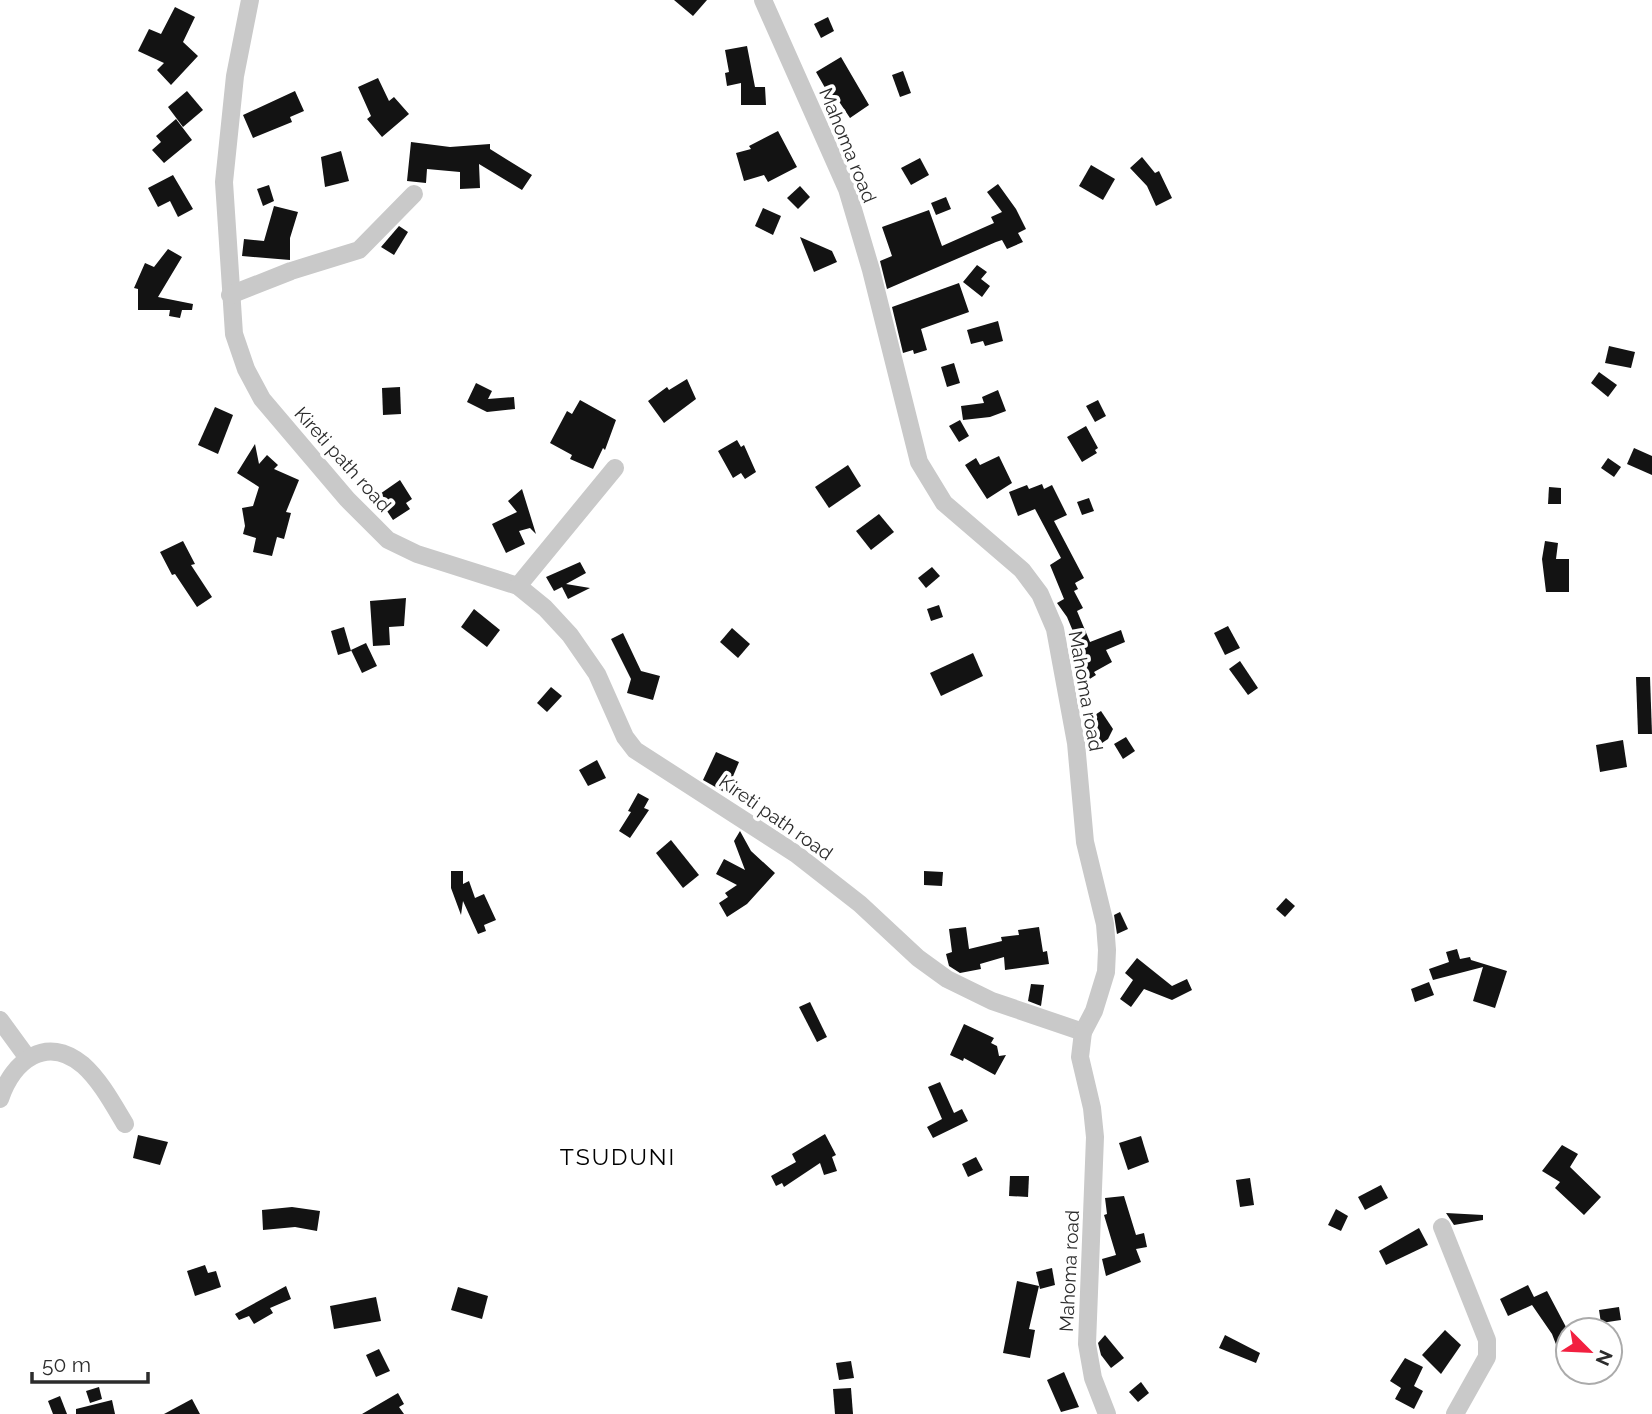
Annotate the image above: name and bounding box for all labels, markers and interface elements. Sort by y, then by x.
street label: Mahoma road [815,84,881,206]
street label: Kireti path road [290,402,396,516]
street label: Mahoma road [1065,629,1107,753]
street label: Kireti path road [715,770,837,864]
district label: TSUDUNI [560,1143,676,1170]
street label: Mahoma road [1055,1210,1083,1332]
north arrow [1554,1316,1624,1386]
scale bar [32,1340,147,1384]
text: N [1592,1347,1618,1369]
text: 50 m [42,1352,91,1377]

